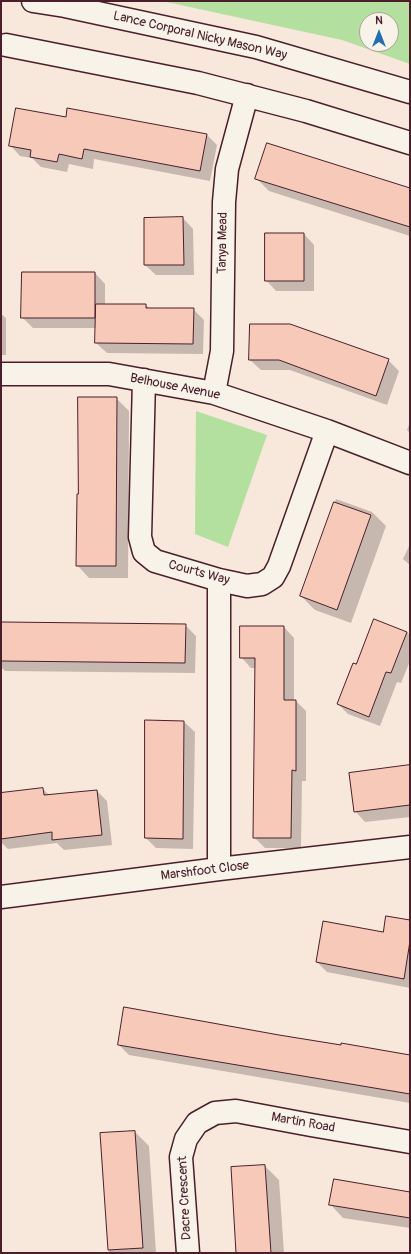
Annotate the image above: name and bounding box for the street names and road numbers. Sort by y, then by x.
street label: Lance Corporal Nicky Mason Way [112,8,288,64]
street label: Tanya Mead [215,212,231,274]
street label: Belhouse Avenue [129,371,221,403]
street label: Courts Way [167,557,231,589]
street label: Marshfoot Close [160,858,250,884]
street label: Martin Road [270,1110,336,1136]
street label: Dacre Crescent [175,1156,195,1240]

